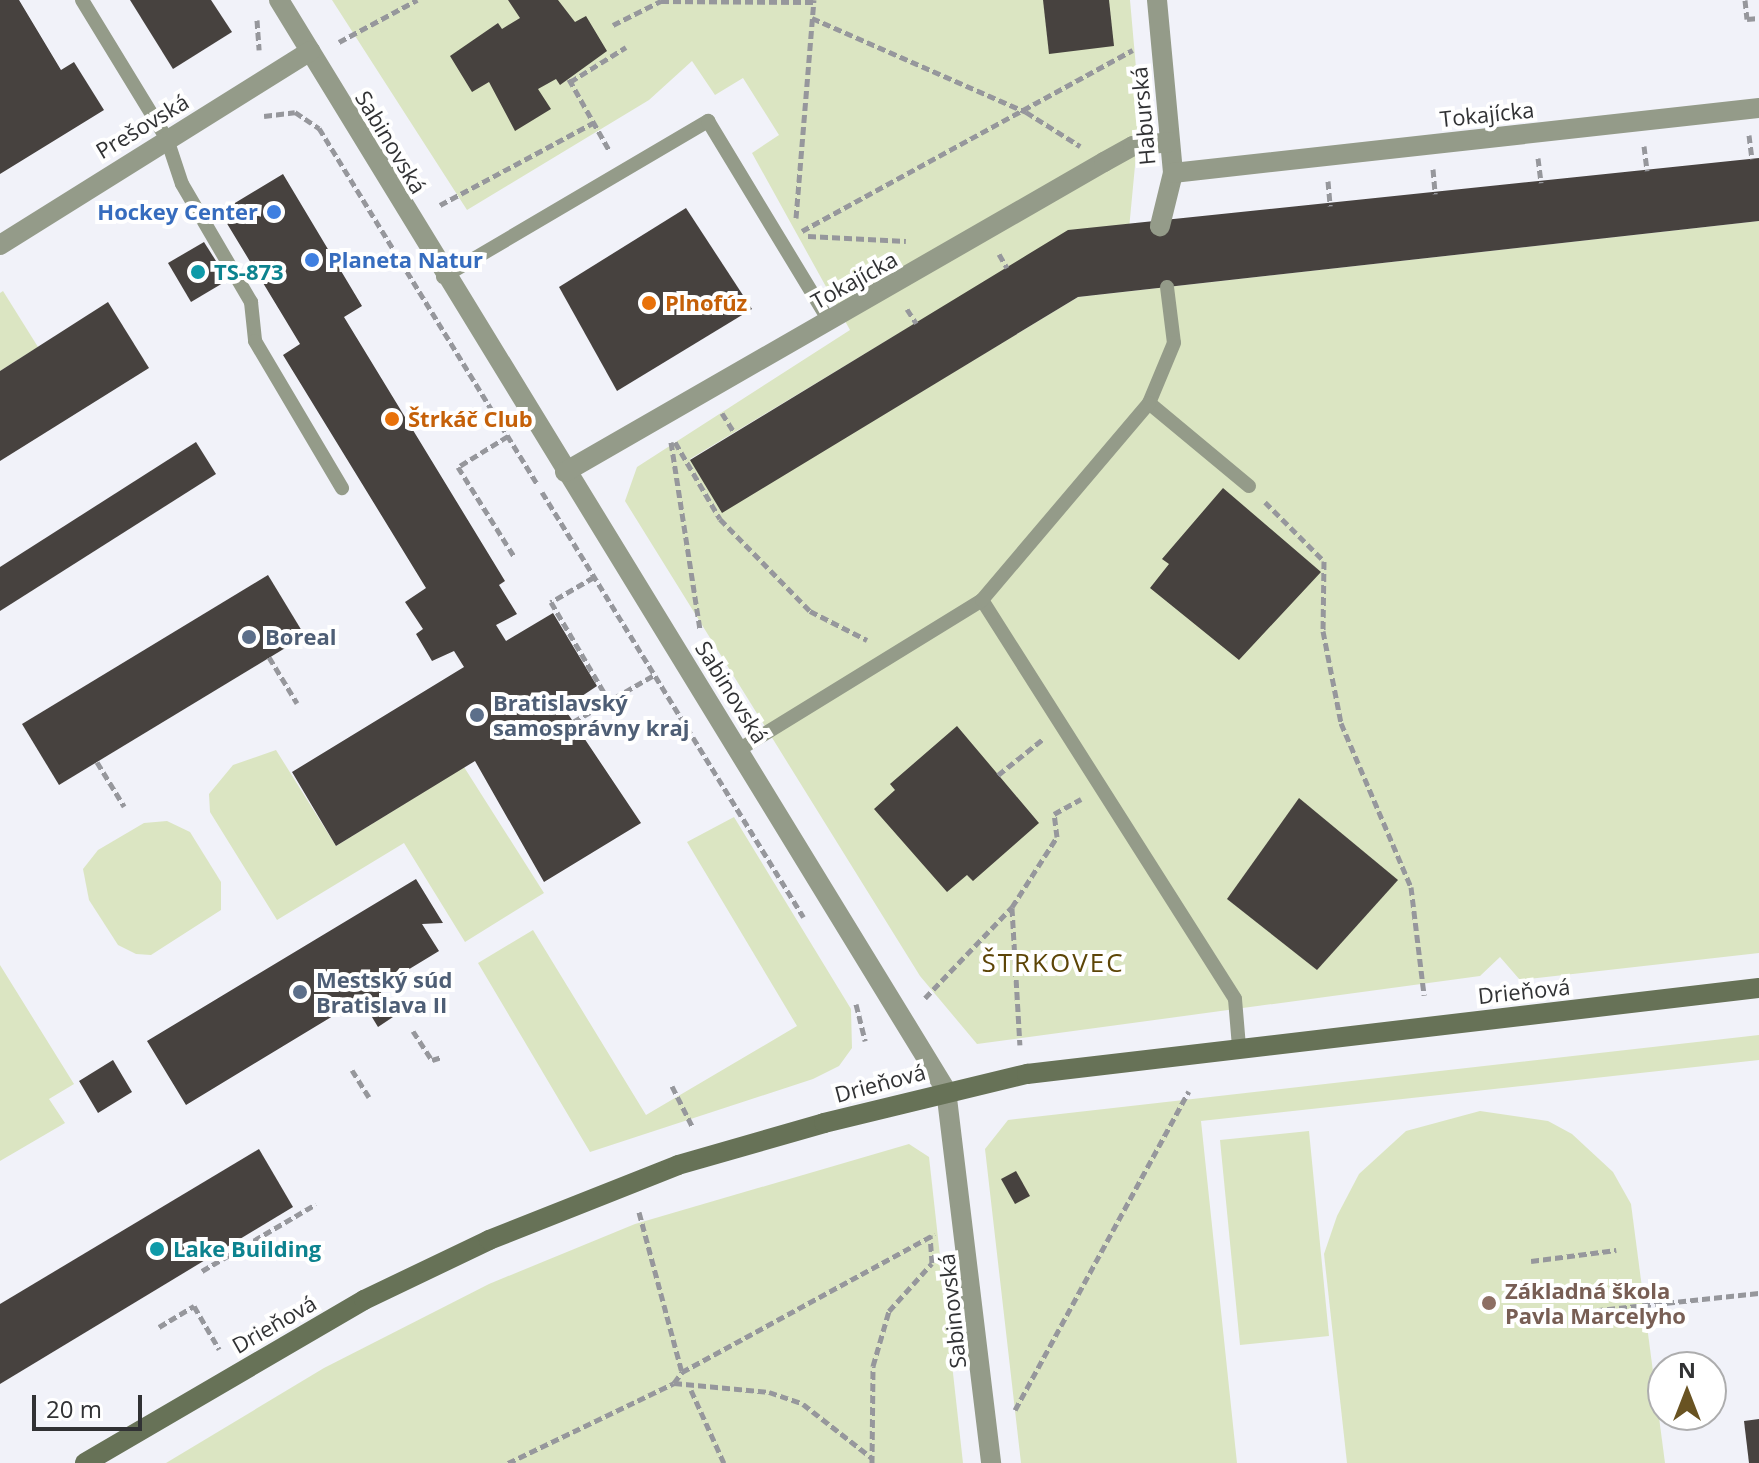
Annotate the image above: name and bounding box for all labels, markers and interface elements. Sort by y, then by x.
street label: Haburská [1126,66,1160,166]
street label: Sabinovská [350,86,432,198]
street label: Prešovská [91,88,193,164]
street label: Tokajícka [1439,96,1535,132]
place label: Hockey Center [97,199,258,225]
marker: Hockey Center [265,203,283,221]
street label: Tokajícka [806,246,902,314]
place label: Planeta Natur [328,247,483,273]
marker: Planeta Natur [303,251,321,269]
place label: TS-873 [214,259,284,285]
marker: TS-873 [189,263,207,281]
place label: Plnofúz [665,290,747,316]
marker: Plnofúz [640,294,658,312]
place label: Štrkáč Club [408,406,533,432]
marker: Štrkáč Club [383,410,401,428]
place label: Boreal [265,624,336,650]
marker: Boreal [240,628,258,646]
street label: Sabinovská [690,636,774,748]
place label: Bratislavský samosprávny kraj [493,689,689,740]
marker: Bratislavský samosprávny kraj [468,706,486,724]
district label: ŠTRKOVEC [981,947,1125,979]
place label: Mestský súd Bratislava II [316,966,452,1018]
street label: Drieňová [1476,973,1572,1009]
marker: Mestský súd Bratislava II [291,983,309,1001]
street label: Drieňová [832,1058,928,1108]
place label: Lake Building [173,1236,321,1262]
marker: Lake Building [148,1240,166,1258]
street label: Sabinovská [933,1252,971,1370]
place label: Základná škola Pavla Marcelyho [1505,1277,1686,1328]
street label: Drieňová [227,1289,321,1359]
marker: Základná škola Pavla Marcelyho [1480,1294,1498,1312]
north arrow [1647,1351,1727,1431]
text: N [1678,1354,1696,1384]
scale bar [36,1379,146,1429]
text: 20 m [46,1392,102,1425]

